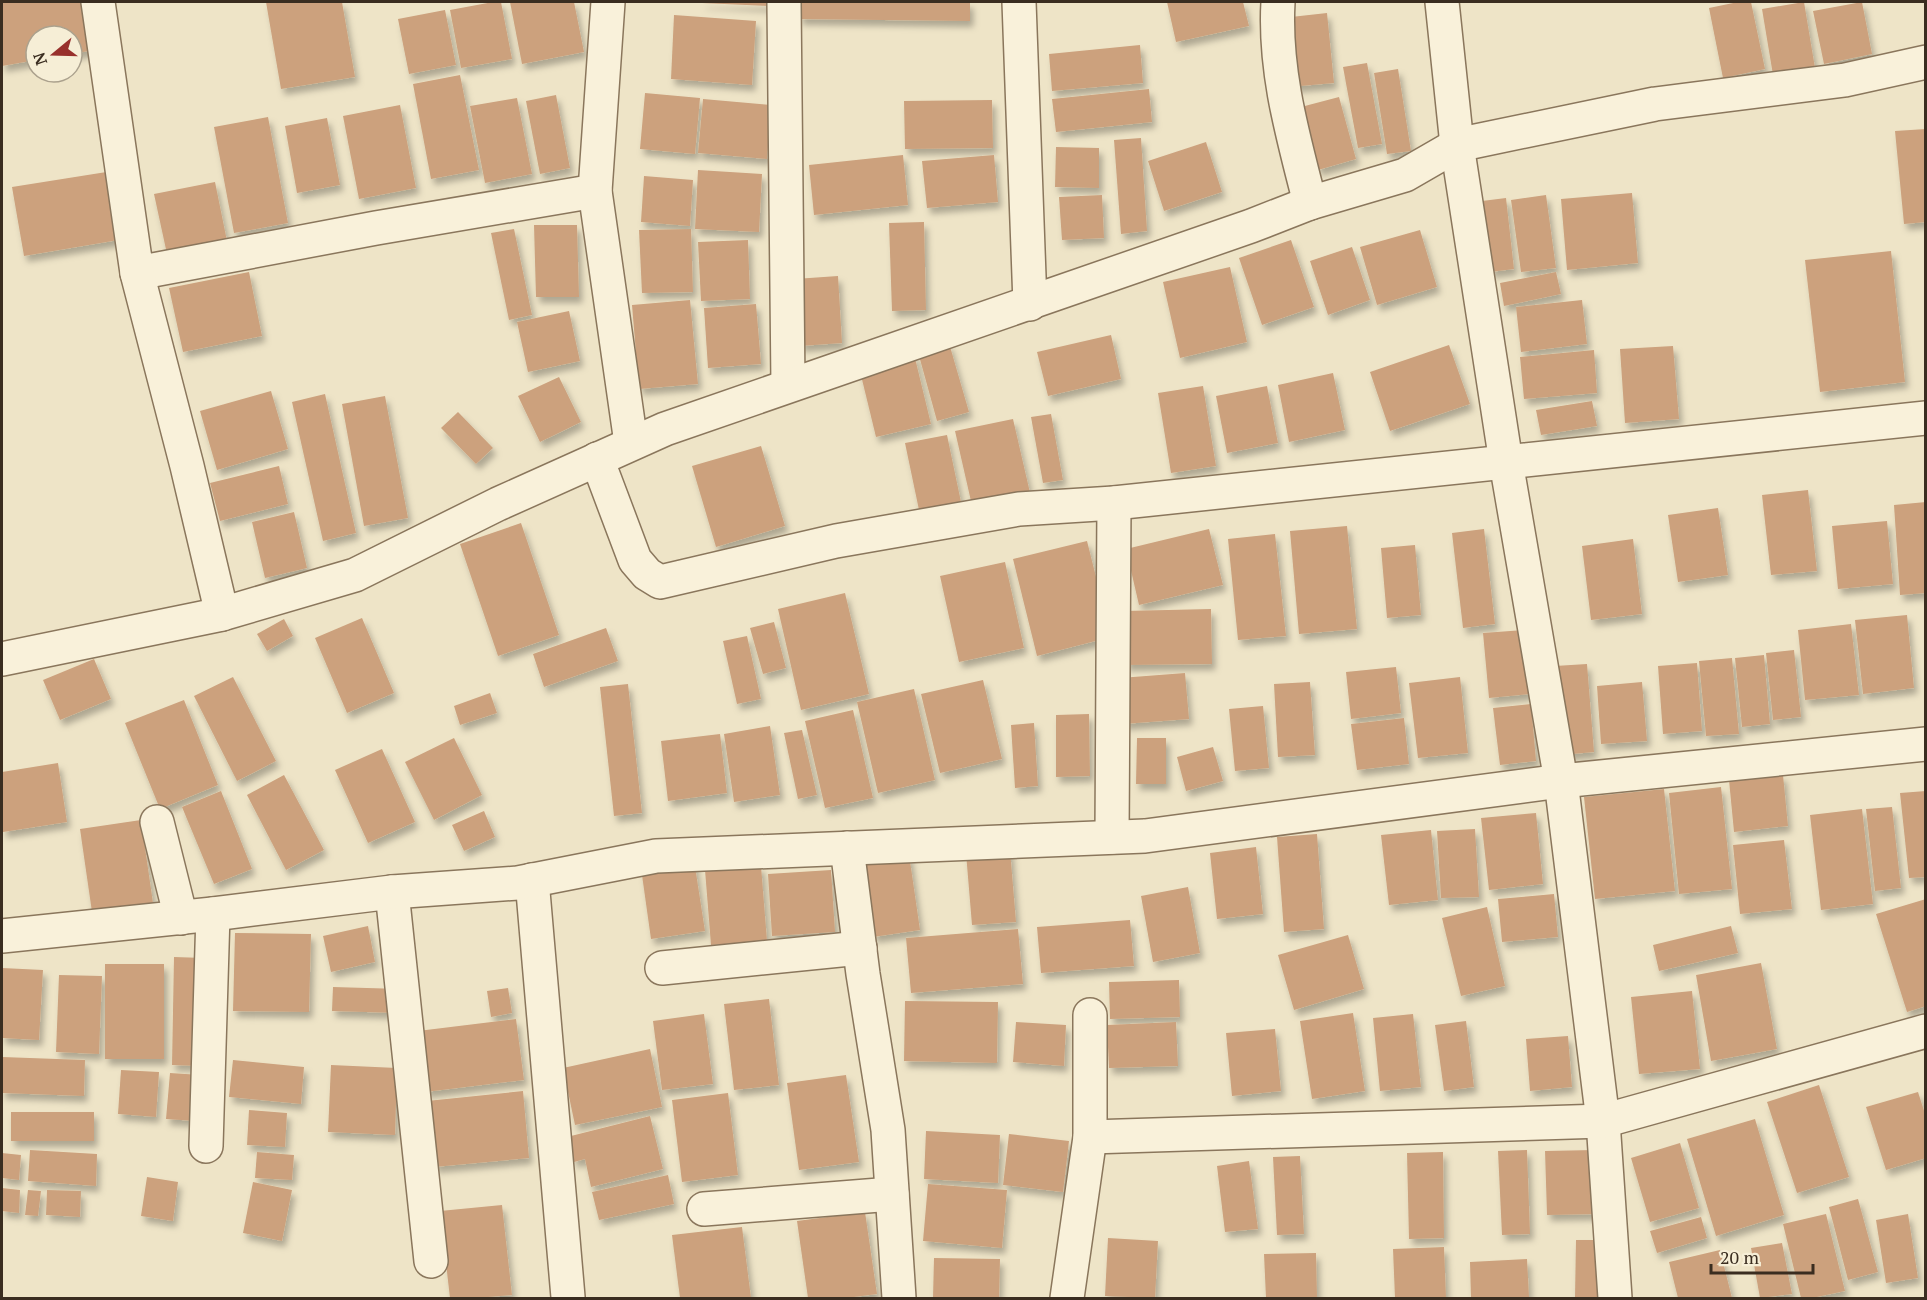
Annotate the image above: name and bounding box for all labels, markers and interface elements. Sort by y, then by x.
north arrow [24,24,84,84]
text: N [27,50,52,68]
scale bar [1711,1237,1813,1275]
text: 20 m [1720,1245,1760,1269]

